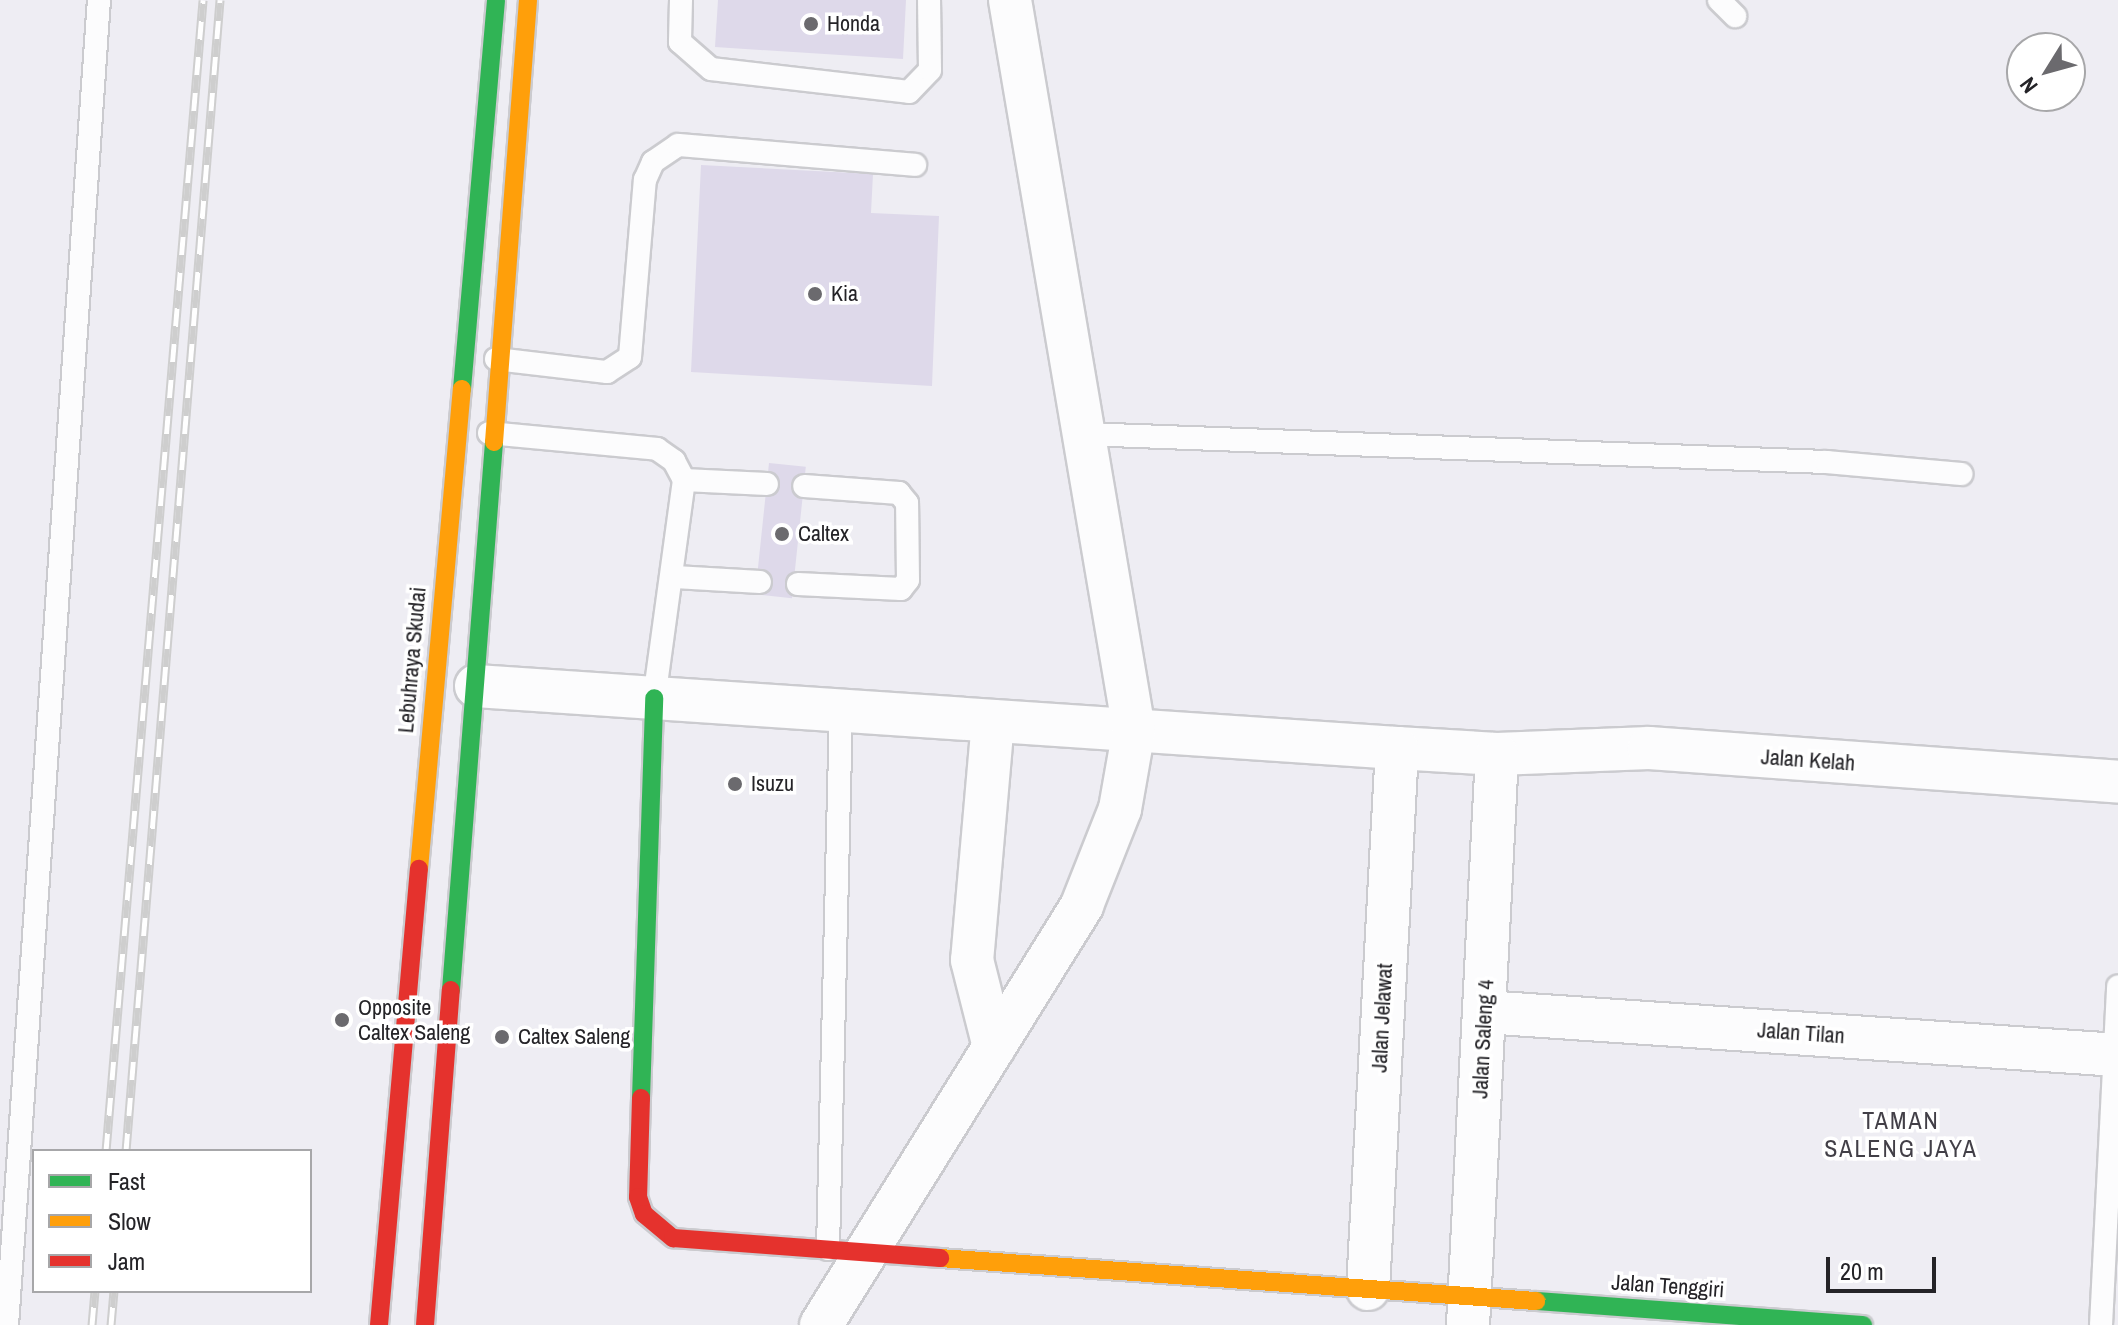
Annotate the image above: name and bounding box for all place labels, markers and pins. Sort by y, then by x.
place label: Honda [827,11,880,37]
marker: Honda [802,15,820,33]
place label: Kia [831,281,858,307]
marker: Kia [806,285,824,303]
place label: Caltex [798,521,849,547]
marker: Caltex [773,525,791,543]
place label: Isuzu [751,771,794,797]
marker: Isuzu [726,775,744,793]
place label: Opposite Caltex Saleng [358,994,470,1046]
marker: Opposite Caltex Saleng [333,1011,351,1029]
place label: Caltex Saleng [518,1024,630,1050]
marker: Caltex Saleng [493,1028,511,1046]

